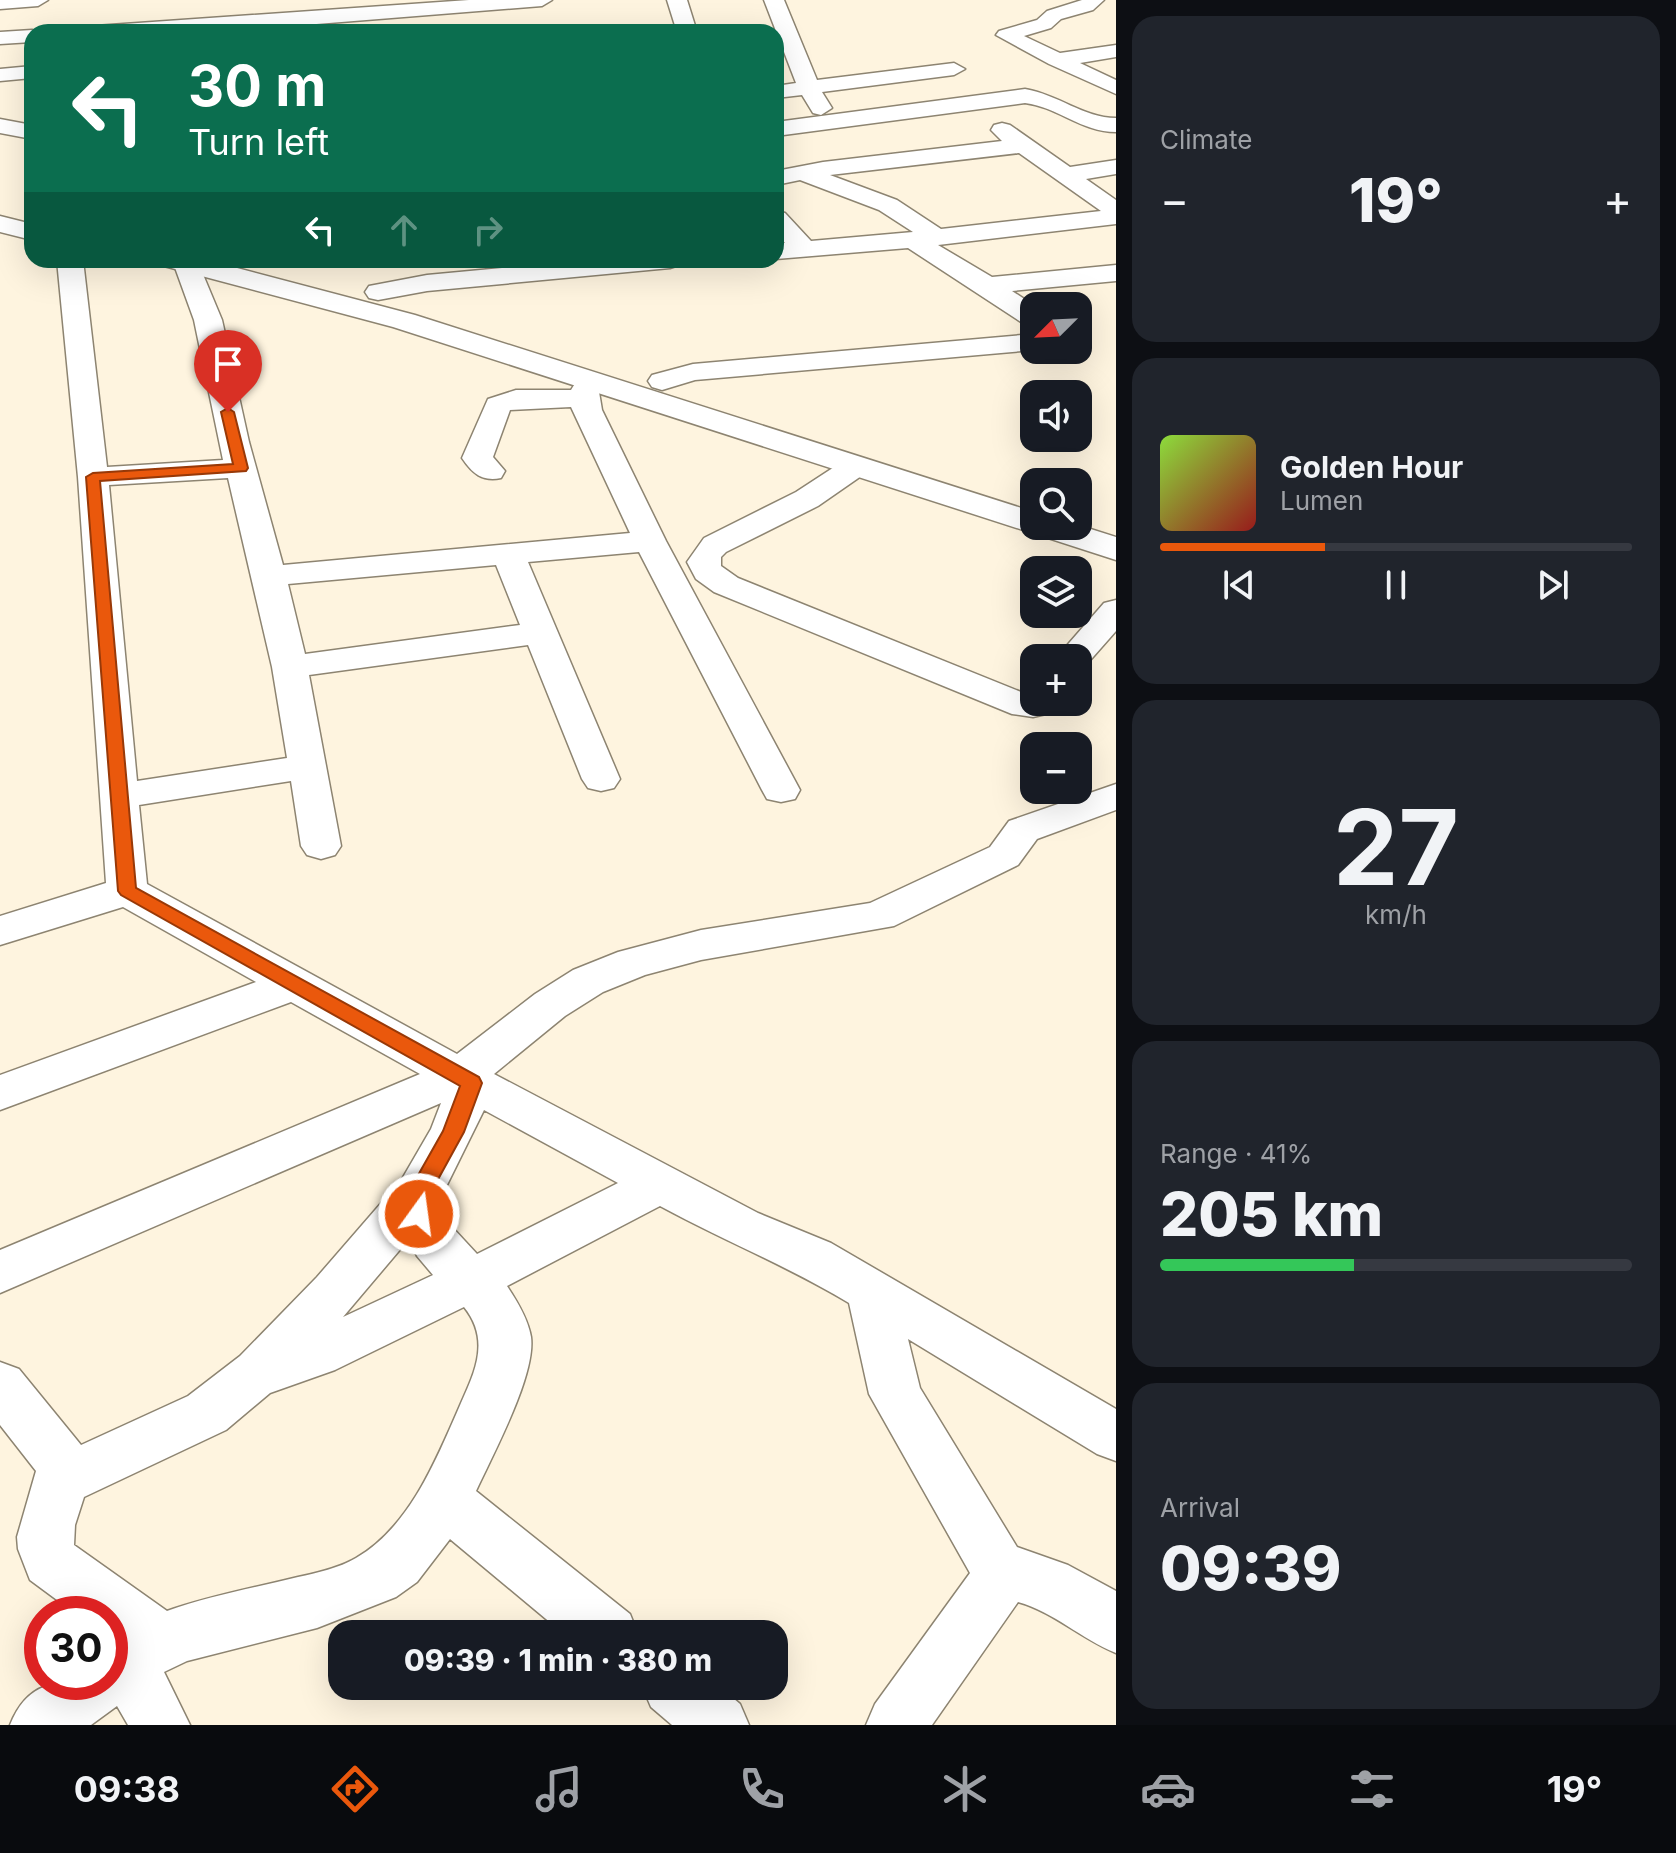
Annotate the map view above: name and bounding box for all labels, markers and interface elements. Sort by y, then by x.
text: 30 m [188,52,326,120]
icon: left [56,56,160,160]
text: Turn left [188,120,329,164]
text: Climate [1160,124,1252,155]
text: 19° [1349,164,1443,236]
text: − [1160,173,1189,227]
text: + [1603,173,1632,227]
icon: left [298,208,342,252]
icon: ahead [382,208,426,252]
icon: right [466,208,510,252]
north arrow [1020,292,1092,364]
map controls [1020,292,1092,804]
pin [194,330,262,412]
icon: arrive [206,342,250,386]
button: sound [1020,380,1092,452]
text: Golden Hour [1280,449,1463,485]
button: search [1020,468,1092,540]
text: Lumen [1280,485,1363,516]
button: layers [1020,556,1092,628]
icon: previous [1217,563,1261,607]
icon: pause [1374,563,1418,607]
icon: next [1531,563,1575,607]
button: + [1020,644,1092,716]
button: − [1020,732,1092,804]
text: 27 [1333,784,1459,910]
text: km/h [1365,899,1427,930]
text: Range · 41% [1160,1138,1312,1169]
position arrow [377,1172,461,1256]
text: 205 km [1160,1178,1383,1250]
text: Arrival [1160,1492,1240,1523]
text: 09:39 [1160,1532,1341,1604]
speed limit sign: 30 [24,1596,128,1700]
text: 09:39 · 1 min · 380 m [404,1642,712,1678]
icon: directions [327,1761,383,1817]
icon: music [531,1761,587,1817]
icon: phone [734,1761,790,1817]
icon: climate [937,1761,993,1817]
icon: car [1140,1761,1196,1817]
icon: filters [1344,1761,1400,1817]
text: 09:38 [74,1767,180,1811]
text: 19° [1547,1767,1602,1811]

